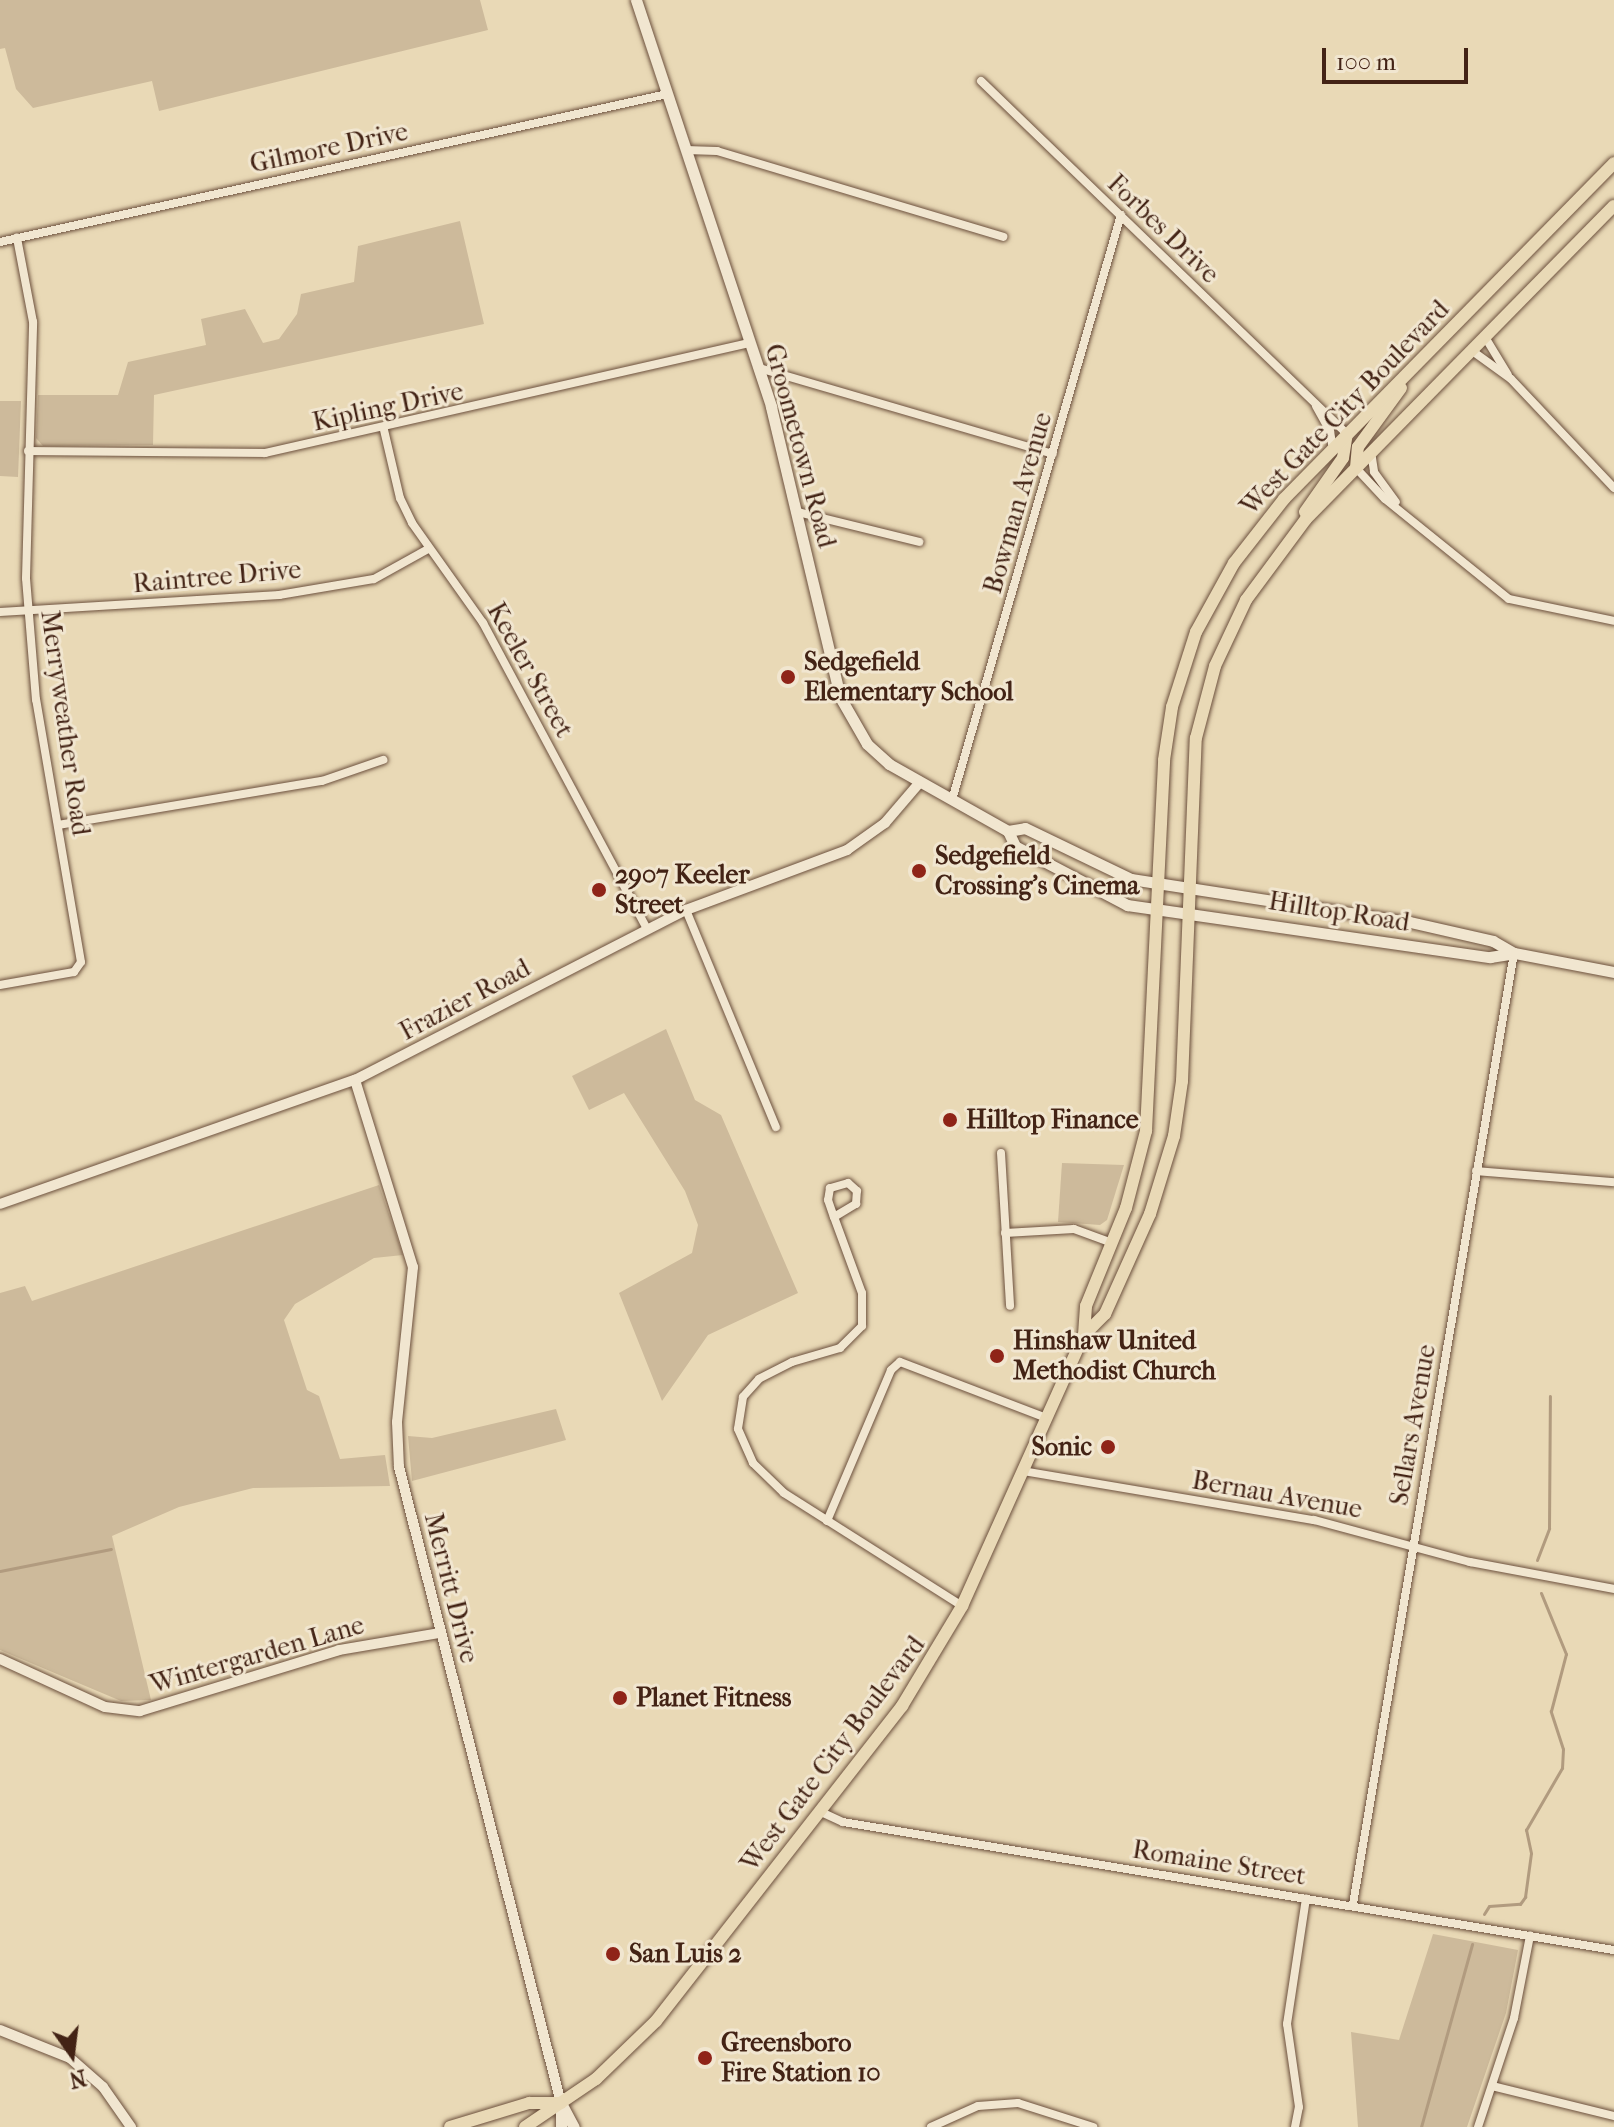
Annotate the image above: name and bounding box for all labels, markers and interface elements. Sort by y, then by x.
scale bar [1326,32,1472,82]
text: 100 m [1336,48,1396,76]
street label: Gilmore Drive [247,116,411,180]
street label: Forbes Drive [1101,168,1225,290]
street label: West Gate City Boulevard [1234,294,1456,522]
street label: Groometown Road [758,341,842,551]
street label: Kipling Drive [310,376,466,438]
street label: Bowman Avenue [977,409,1059,597]
street label: Raintree Drive [132,554,302,600]
street label: Keeler Street [480,597,580,743]
street label: Merryweather Road [34,608,96,838]
place label: Sedgefield Elementary School [804,646,1013,708]
marker: Sedgefield Elementary School [779,668,797,686]
place label: Sedgefield Crossing's Cinema [935,840,1139,902]
place label: 2907 Keeler Street [615,859,749,920]
marker: Sedgefield Crossing's Cinema [910,862,928,880]
marker: 2907 Keeler Street [590,881,608,899]
street label: Hilltop Road [1266,885,1412,939]
street label: Frazier Road [394,953,536,1047]
place label: Hilltop Finance [966,1104,1139,1136]
marker: Hilltop Finance [941,1111,959,1129]
place label: Hinshaw United Methodist Church [1013,1325,1216,1386]
street label: Sellars Avenue [1384,1342,1442,1508]
marker: Hinshaw United Methodist Church [988,1347,1006,1365]
place label: Sonic [1031,1431,1092,1463]
marker: Sonic [1099,1438,1117,1456]
street label: Bernau Avenue [1190,1465,1364,1525]
street label: Merritt Drive [417,1510,485,1666]
street label: Wintergarden Lane [146,1610,368,1700]
street label: West Gate City Boulevard [734,1630,932,1878]
place label: Planet Fitness [636,1682,791,1714]
marker: Planet Fitness [611,1689,629,1707]
street label: Romaine Street [1130,1834,1308,1892]
place label: San Luis 2 [629,1938,742,1970]
marker: San Luis 2 [604,1945,622,1963]
north arrow [32,2015,112,2095]
place label: Greensboro Fire Station 10 [721,2027,881,2088]
marker: Greensboro Fire Station 10 [696,2049,714,2067]
text: N [67,2064,89,2093]

